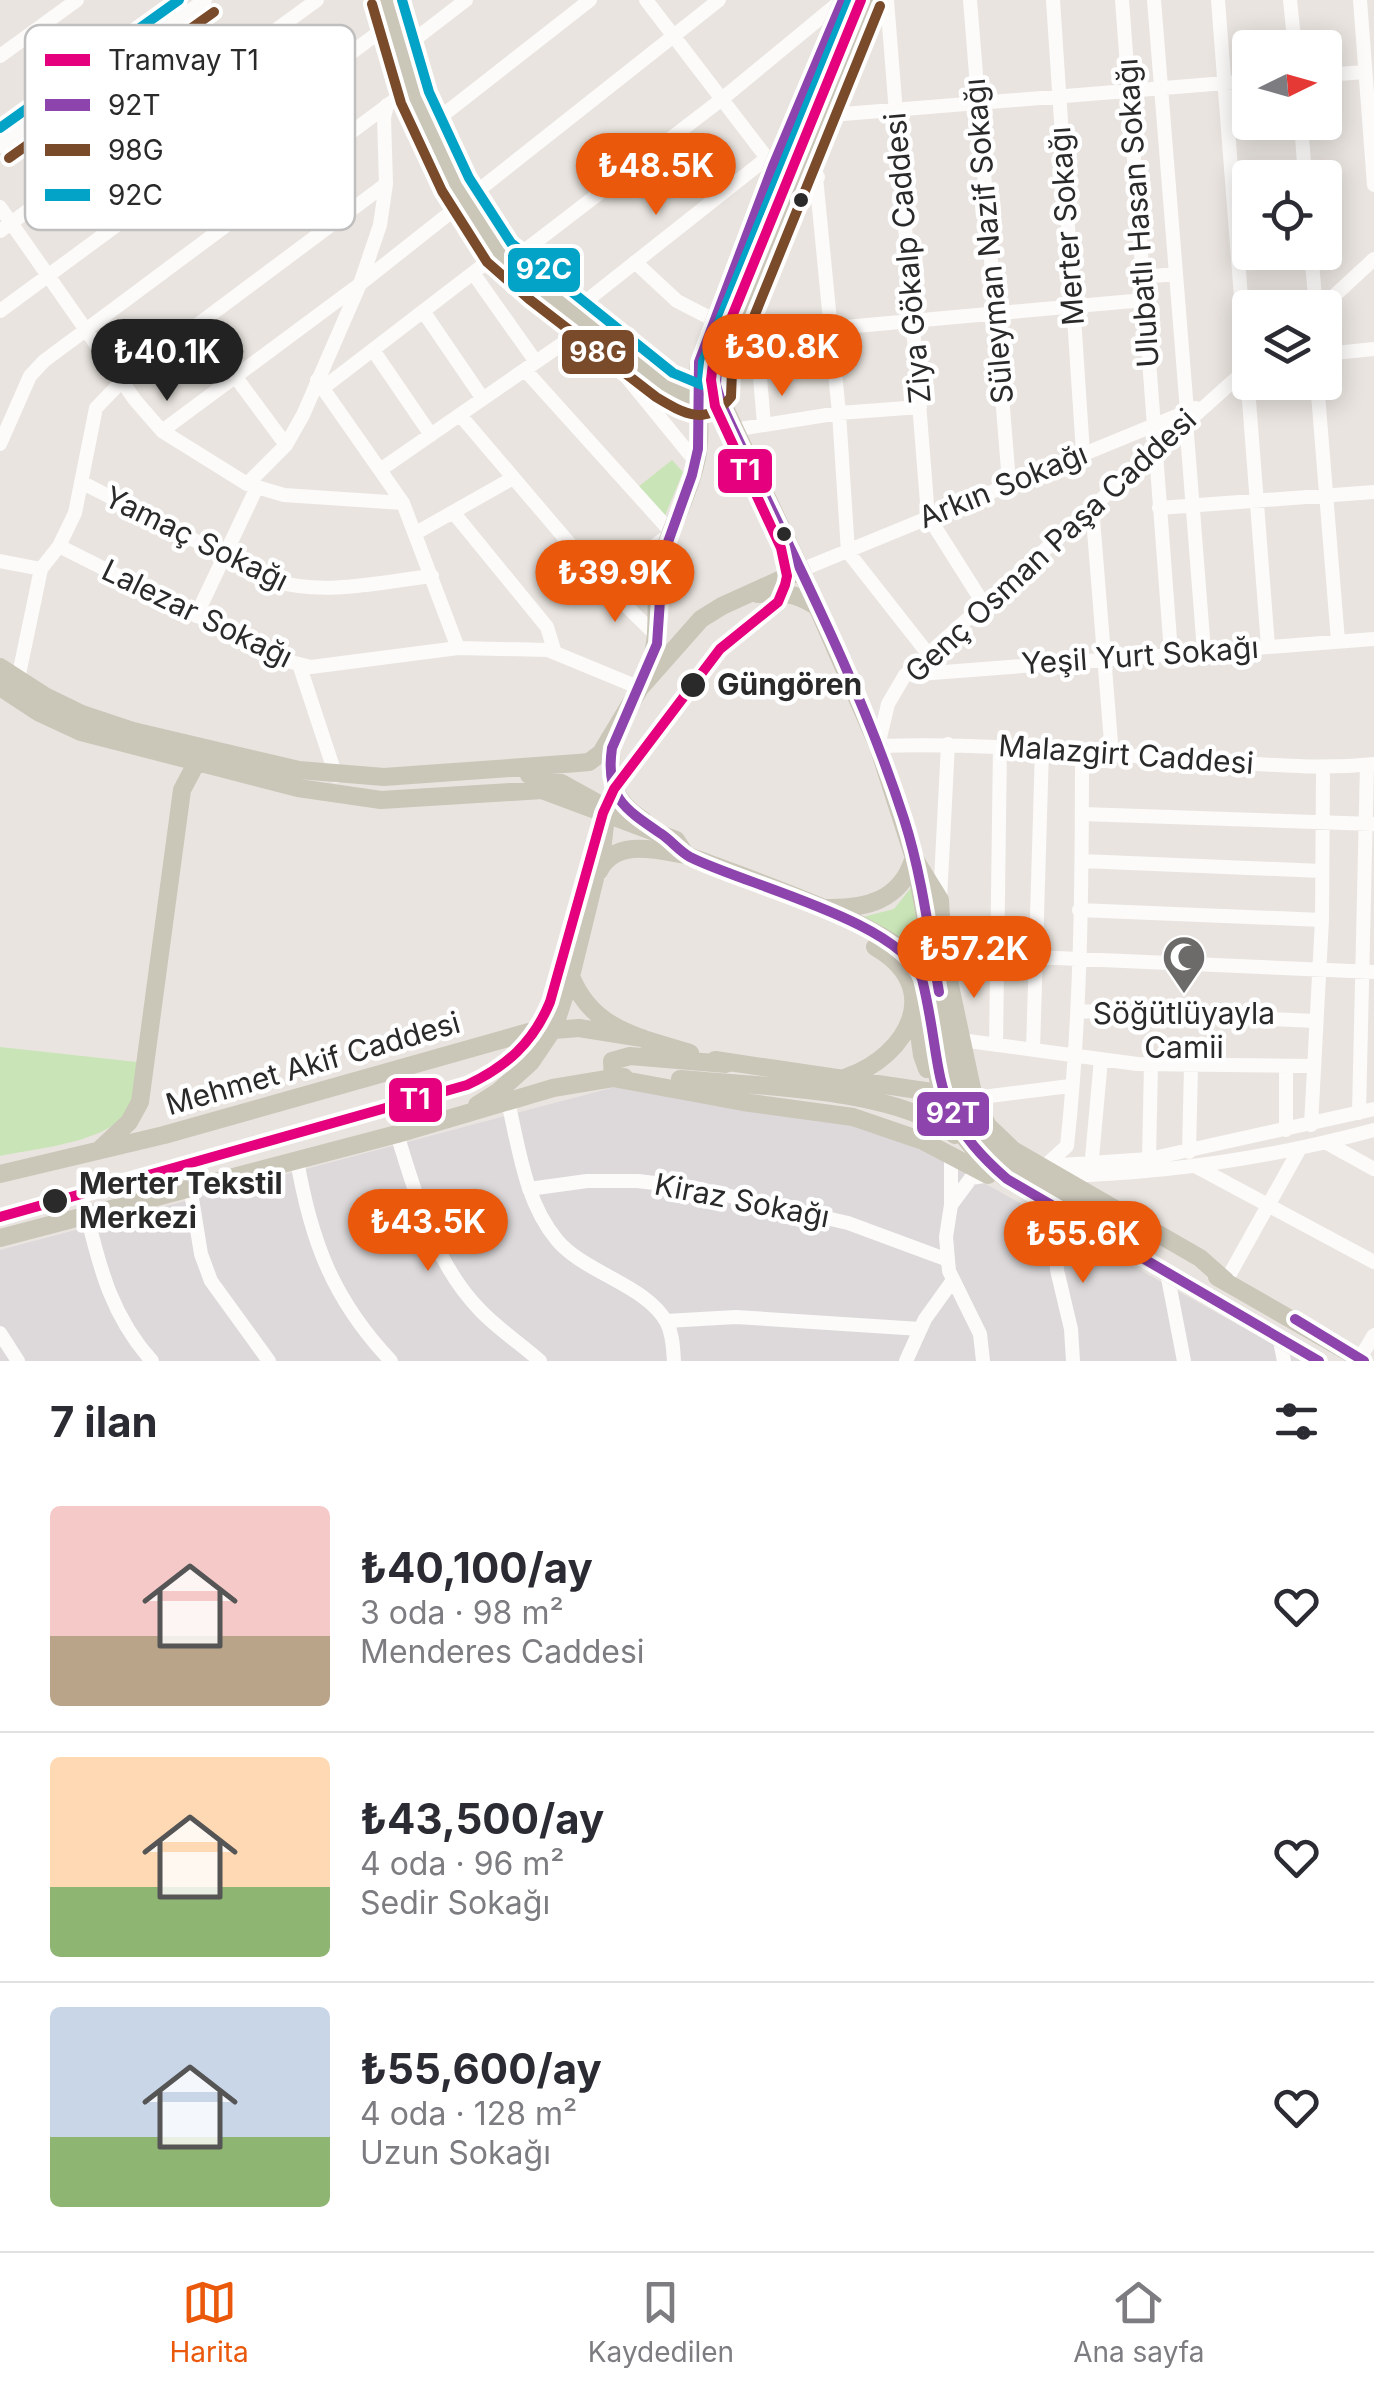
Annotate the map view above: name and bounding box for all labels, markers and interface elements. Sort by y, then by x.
legend [25,25,355,230]
north arrow [1232,30,1342,140]
map controls [1232,30,1342,400]
text: Tramvay T1 [108,43,259,77]
street label: Ulubatlı Hasan Sokağı [1108,57,1166,369]
street label: Süleyman Nazif Sokağı [956,77,1020,405]
text: 92T [108,88,161,122]
street label: Ziya Gökalp Caddesi [876,111,938,405]
street label: Merter Sokağı [1041,125,1091,327]
text: 98G [108,133,164,167]
pin: ₺48.5K [575,133,737,218]
text: ₺48.5K [598,146,714,185]
button: locate [1232,160,1342,270]
text: 92C [108,178,163,212]
unlabelled marker [791,190,811,210]
line badge: 92C [506,246,582,294]
text: 92C [516,252,572,286]
button: layers [1232,290,1342,400]
pin: ₺30.8K [701,314,863,399]
pin: ₺40.1K [86,319,248,404]
text: ₺30.8K [724,327,840,366]
line badge: 98G [560,328,636,376]
text: ₺40.1K [113,332,221,371]
text: 98G [569,335,627,369]
street label: Genç Osman Paşa Caddesi [897,401,1203,690]
street label: Arkın Sokağı [913,435,1092,535]
line badge: T1 [716,447,774,495]
text: T1 [730,453,760,487]
street label: Yamaç Sokağı [99,478,294,598]
unlabelled marker [774,524,794,544]
pin: ₺39.9K [534,540,696,625]
street label: Lalezar Sokağı [96,551,299,675]
text: ₺39.9K [557,553,673,592]
street label: Yeşil Yurt Sokağı [1020,629,1260,681]
place label: Güngören [717,666,862,702]
marker: Güngören [678,670,708,700]
street label: Malazgirt Caddesi [997,727,1255,781]
pin: ₺57.2K [893,916,1055,1001]
text: ₺57.2K [919,929,1029,968]
mosque icon: Söğütlüyayla Camii [1161,934,1207,995]
place label: Söğütlüyayla Camii [1093,995,1275,1065]
street label: Mehmet Akif Caddesi [161,1004,464,1122]
line badge: T1 [387,1076,444,1124]
text: T1 [400,1082,430,1116]
line badge: 92T [915,1090,991,1138]
text: 92T [926,1096,980,1130]
place label: Merter Tekstil Merkezi [79,1165,283,1235]
street label: Kiraz Sokağı [652,1165,833,1235]
marker: Merter Tekstil Merkezi [40,1186,70,1216]
pin: ₺43.5K [347,1189,509,1274]
pin: ₺55.6K [1002,1201,1164,1286]
text: ₺43.5K [370,1202,486,1241]
text: ₺55.6K [1026,1214,1140,1253]
icon: filters [1269,1394,1324,1449]
text: 7 ilan [50,1396,158,1447]
text: ₺40,100/ay [360,1542,593,1593]
icon: home [130,1546,250,1666]
icon: heart [1269,1579,1324,1634]
text: 3 oda · 98 m² [360,1593,564,1632]
text: Menderes Caddesi [360,1632,645,1671]
text: ₺43,500/ay [360,1793,604,1844]
icon: home [130,1797,250,1917]
icon: heart [1269,1830,1324,1885]
text: 4 oda · 96 m² [360,1844,565,1883]
text: Sedir Sokağı [360,1883,550,1922]
text: ₺55,600/ay [360,2043,602,2094]
icon: home [130,2047,250,2167]
icon: heart [1269,2080,1324,2135]
text: 4 oda · 128 m² [360,2094,577,2133]
text: Uzun Sokağı [360,2133,551,2172]
tab: Harita [169,2275,249,2369]
tab: Kaydedilen [588,2275,734,2369]
tab: Ana sayfa [1073,2275,1204,2369]

